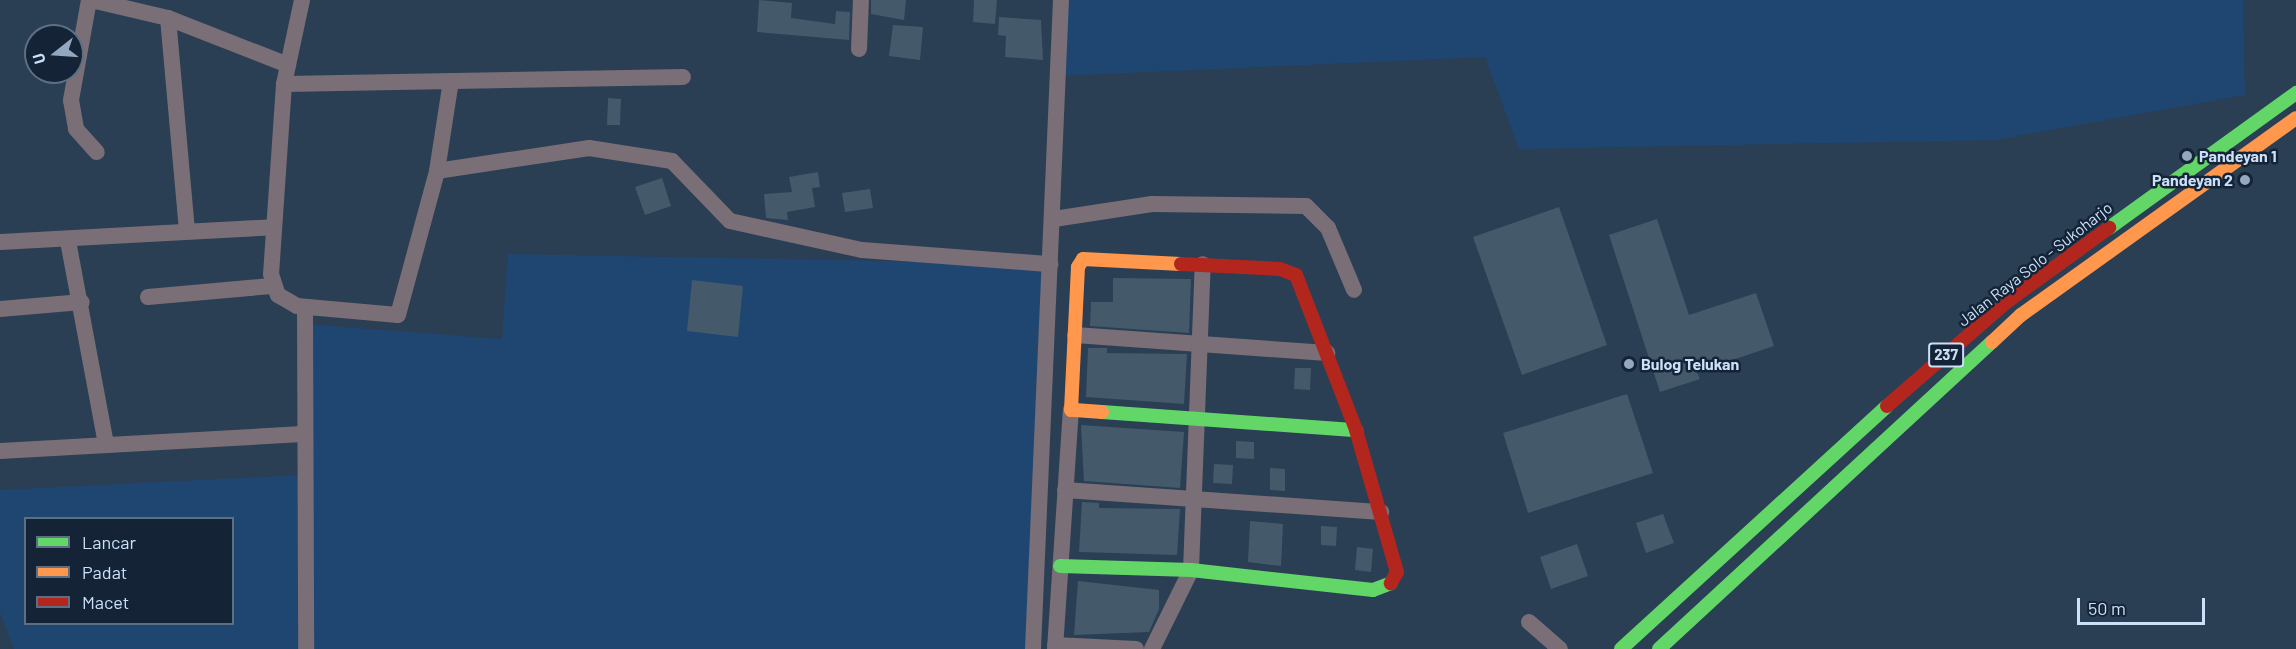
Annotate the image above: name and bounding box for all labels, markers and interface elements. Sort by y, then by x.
north arrow [24,24,84,84]
text: U [28,51,49,66]
place label: Pandeyan 1 [2199,146,2277,166]
marker: Pandeyan 1 [2180,149,2194,163]
place label: Pandeyan 2 [2152,170,2233,190]
marker: Pandeyan 2 [2238,173,2252,187]
street label: Jalan Raya Solo - Sukoharjo [1954,198,2116,330]
road number: 237 [1928,343,1964,367]
place label: Bulog Telukan [1641,354,1739,374]
marker: Bulog Telukan [1622,357,1636,371]
legend [24,517,234,625]
text: Lancar [82,531,136,553]
text: Padat [82,561,127,583]
scale bar [2080,586,2208,624]
text: Macet [82,591,129,613]
text: 50 m [2088,597,2126,619]

